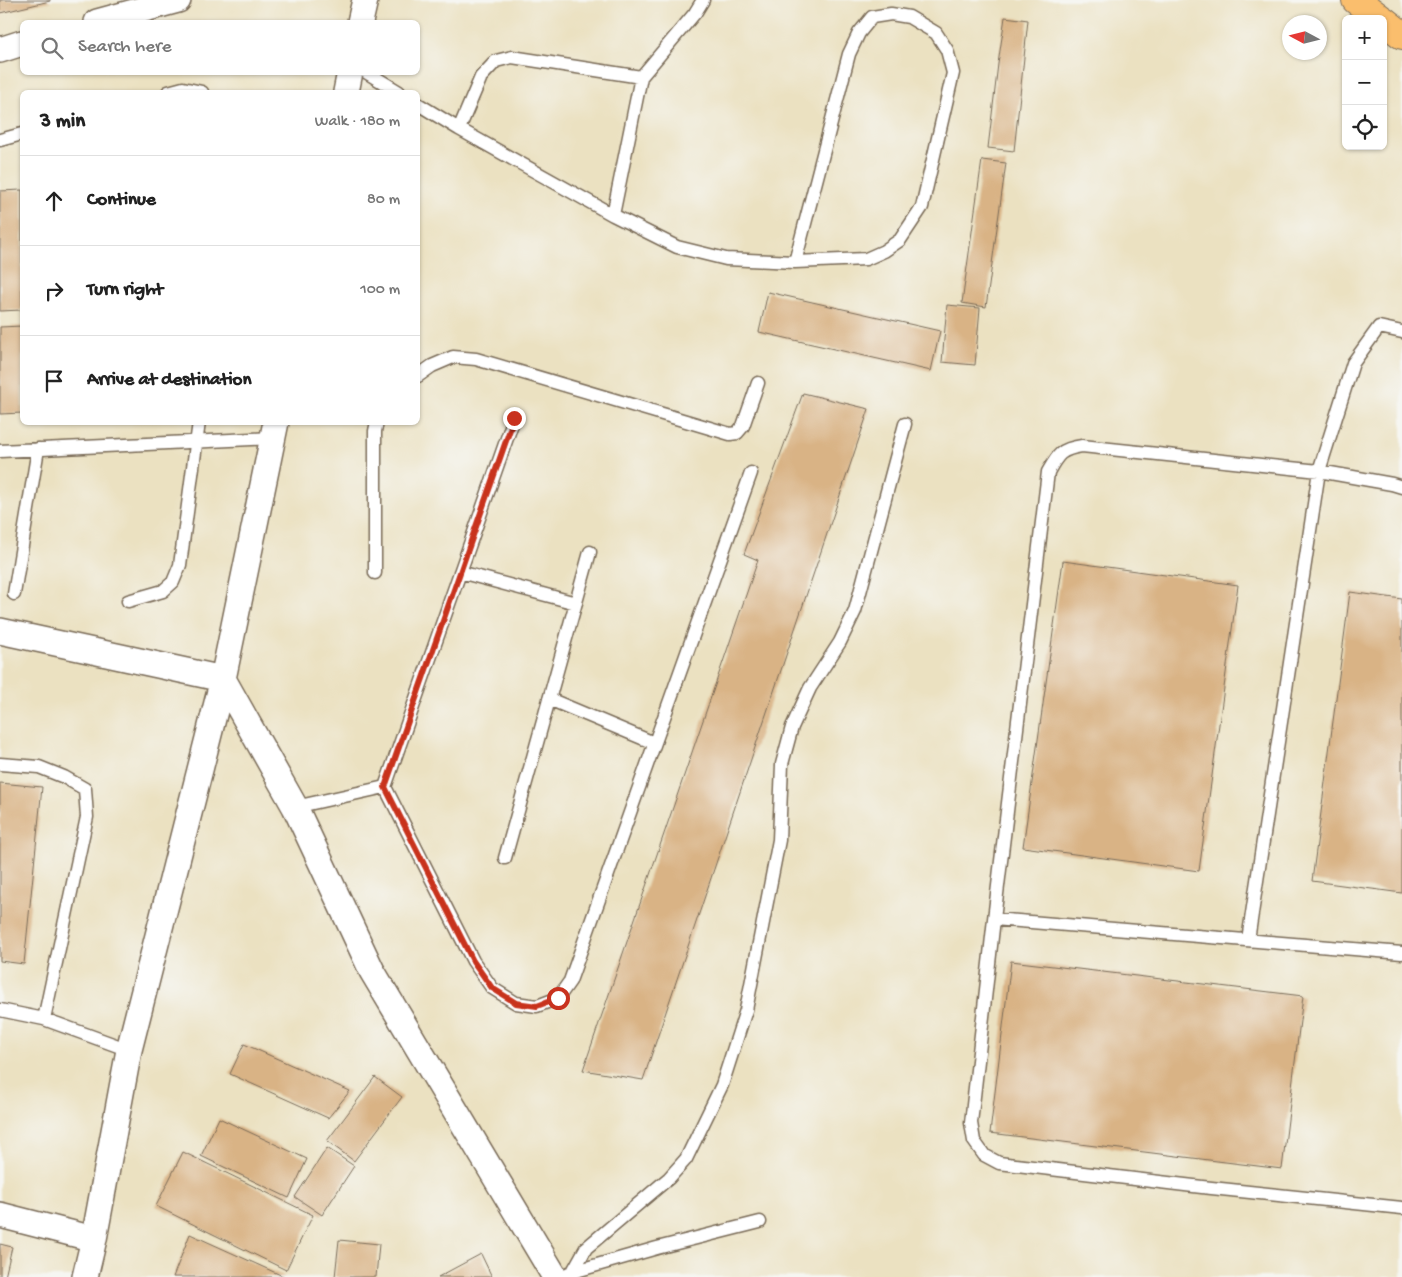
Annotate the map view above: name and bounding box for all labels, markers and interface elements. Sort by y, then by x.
north arrow [1282,15,1327,60]
map controls [1342,15,1387,150]
button: + [1342,15,1387,60]
search box [20,20,420,75]
icon: search [38,34,66,62]
text: Search here [78,36,172,59]
button: − [1342,60,1387,105]
button: locate [1342,105,1387,150]
text: 3 min [40,110,85,135]
text: Walk · 180 m [315,113,400,132]
icon: ahead [40,187,68,215]
text: Continue [87,189,156,212]
text: 80 m [367,191,400,210]
icon: right [40,277,68,305]
text: Turn right [87,279,163,302]
text: 100 m [360,281,400,300]
icon: arrive [40,367,68,395]
text: Arrive at destination [87,369,251,392]
route end [503,407,526,430]
route start [547,987,570,1010]

